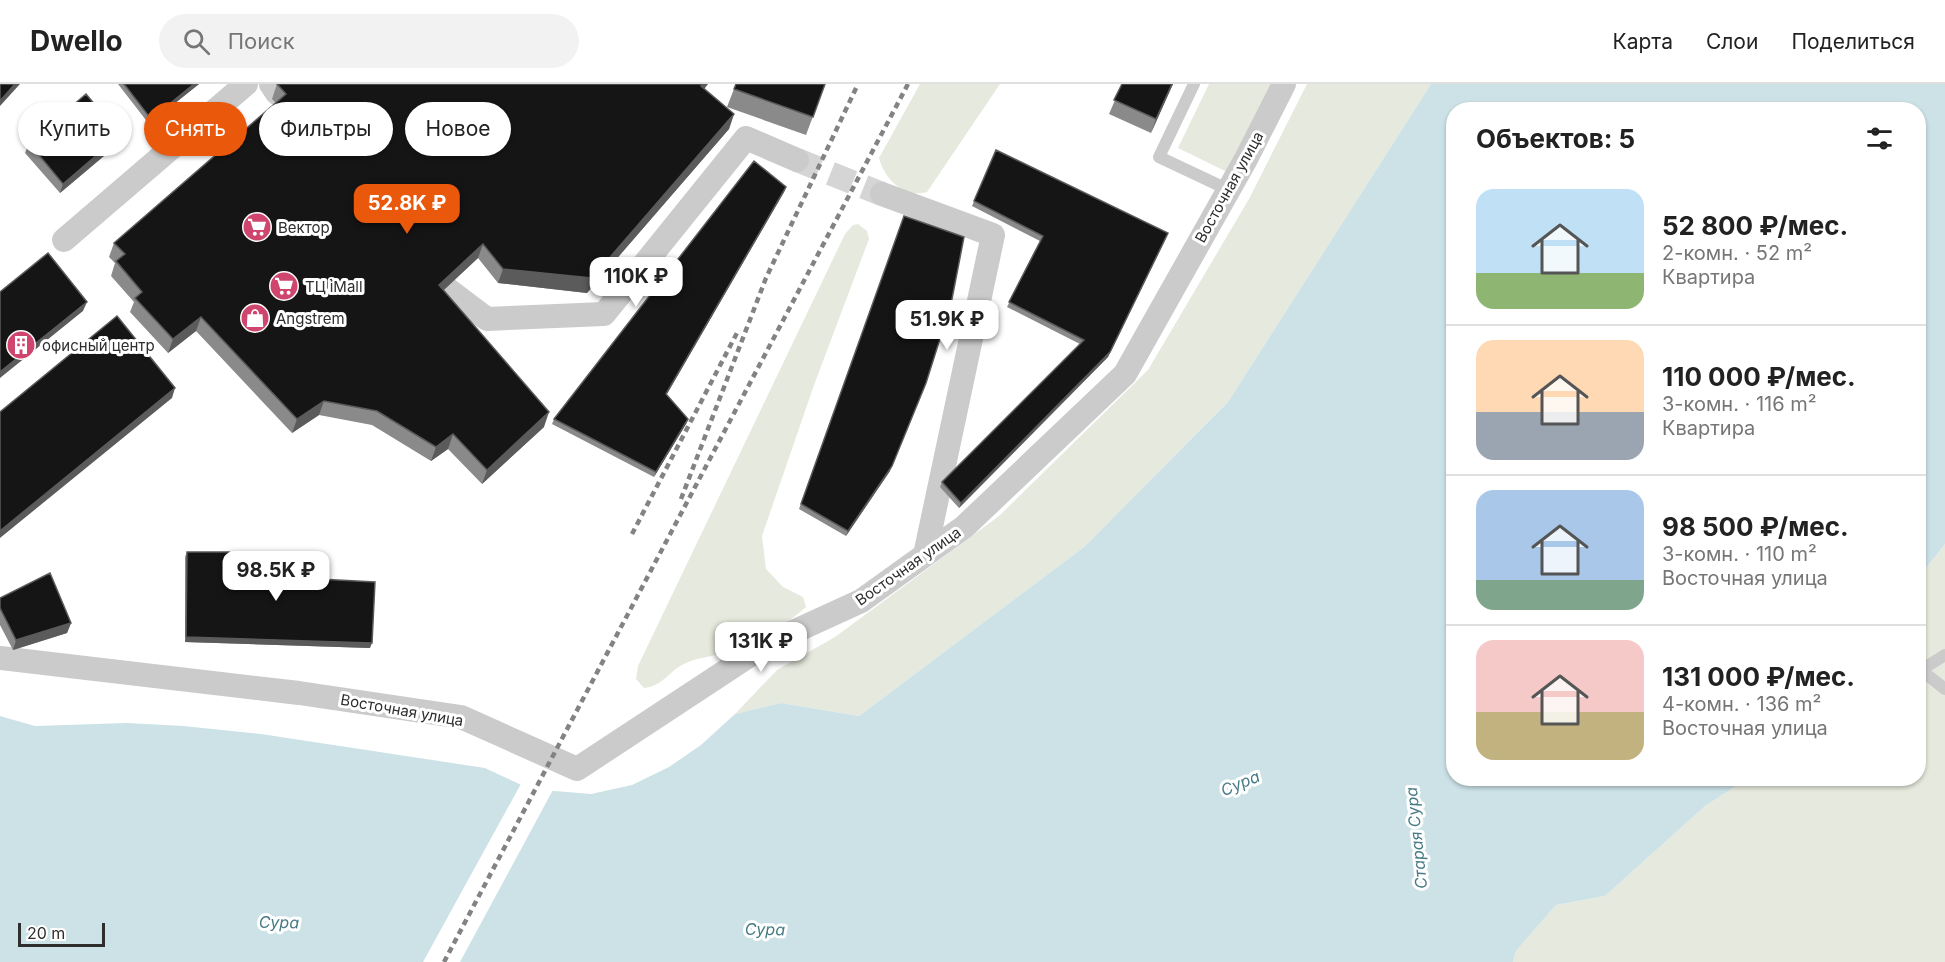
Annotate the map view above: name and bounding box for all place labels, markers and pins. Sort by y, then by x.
pin: 52.8K ₽ [352,184,462,235]
supermarket icon: Вектор [241,211,273,243]
place label: Вектор [278,218,330,237]
pin: 110K ₽ [587,257,685,308]
supermarket icon: ТЦ iMall [268,270,300,302]
place label: ТЦ iMall [305,277,363,296]
pin: 51.9K ₽ [892,300,1002,351]
shop icon: Angstrem [239,302,271,334]
place label: Angstrem [276,309,345,328]
building icon: офисный центр [5,329,37,361]
place label: офисный центр [42,336,155,355]
pin: 98.5K ₽ [221,551,331,602]
pin: 131K ₽ [712,622,810,673]

